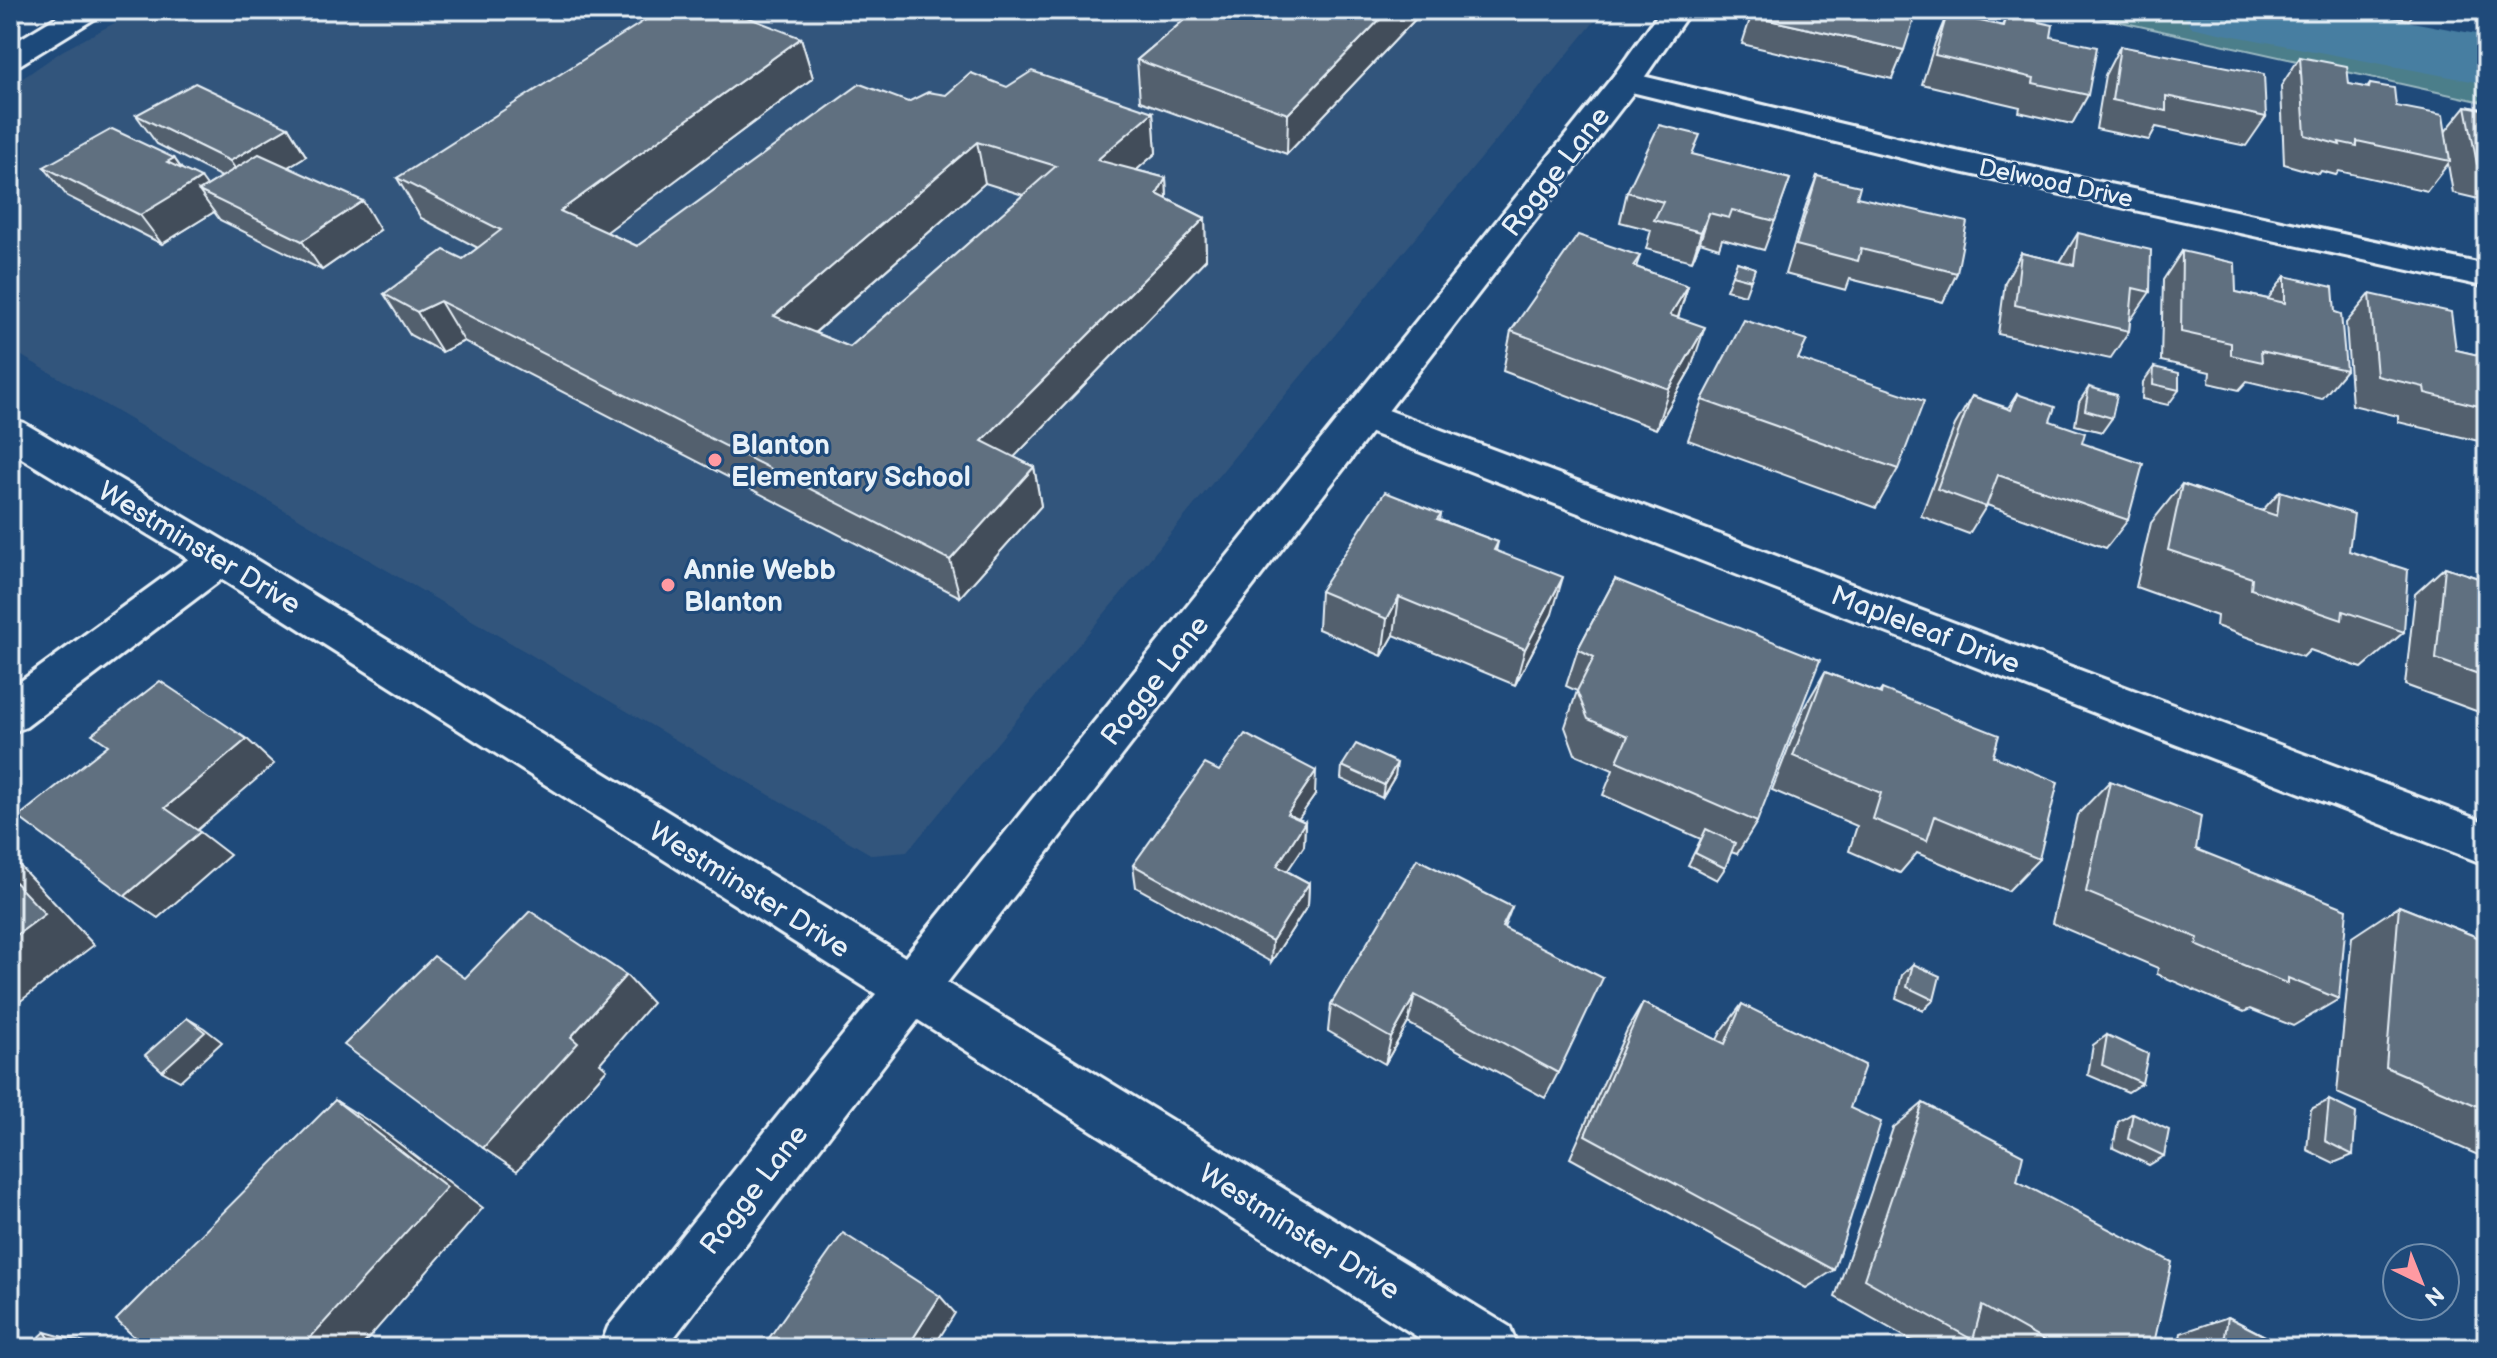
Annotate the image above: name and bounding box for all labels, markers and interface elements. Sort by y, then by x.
street label: Rogge Lane [1495,100,1617,244]
street label: Delwood Drive [1976,153,2136,214]
place label: Blanton Elementary School [731,429,971,494]
marker: Blanton Elementary School [706,451,724,469]
street label: Westminster Drive [92,475,306,622]
place label: Annie Webb Blanton [683,554,836,619]
marker: Annie Webb Blanton [659,576,677,594]
street label: Mapleleaf Drive [1826,579,2024,682]
street label: Rogge Lane [1094,609,1216,753]
street label: Westminster Drive [643,815,856,965]
street label: Rogge Lane [693,1118,815,1262]
street label: Westminster Drive [1193,1157,1406,1307]
north arrow [2381,1242,2461,1322]
text: N [2418,1280,2449,1311]

